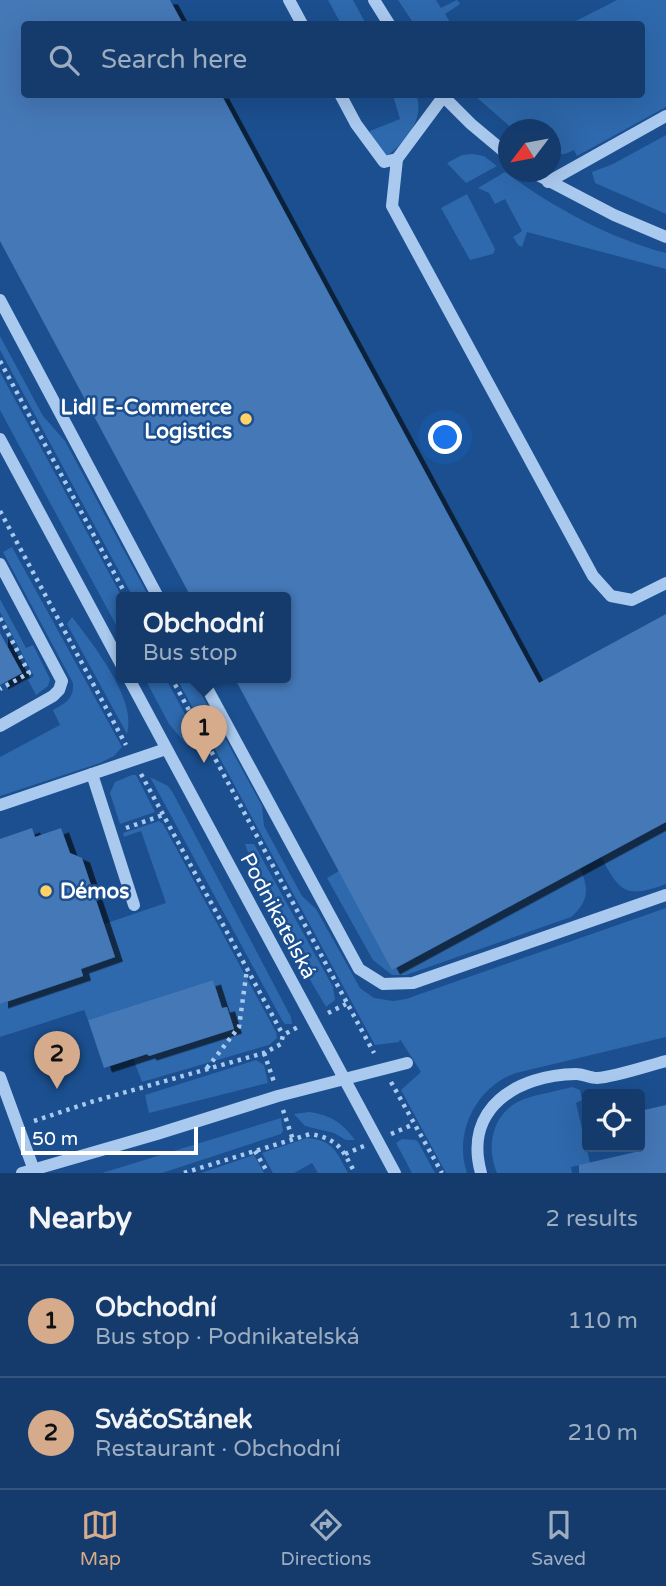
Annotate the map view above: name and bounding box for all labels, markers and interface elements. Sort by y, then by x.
search box [21,21,645,98]
icon: search [45,41,83,79]
text: Search here [101,44,247,75]
north arrow [498,119,561,182]
place label: Lidl E-Commerce Logistics [61,395,232,444]
marker: Lidl E-Commerce Logistics [238,411,254,427]
your location [428,420,462,454]
popup [116,592,291,683]
text: Obchodní [143,608,264,639]
text: Bus stop [143,639,238,667]
pin: 1 [181,705,227,763]
street label: Podnikatelská [234,849,322,983]
place label: Démos [60,879,129,904]
marker: Démos [38,883,54,899]
pin: 2 [34,1031,80,1089]
map controls [582,1089,645,1152]
button: locate [582,1089,645,1152]
scale bar [21,1124,198,1156]
text: 50 m [32,1128,78,1150]
text: Nearby [28,1200,132,1237]
text: 2 results [545,1205,638,1233]
text: Obchodní [95,1292,217,1323]
text: 1 [44,1307,58,1335]
text: 110 m [568,1307,638,1335]
text: Bus stop · Podnikatelská [95,1323,360,1351]
text: SváčoStánek [95,1404,252,1435]
text: 2 [44,1419,58,1447]
text: 210 m [568,1419,638,1447]
text: Restaurant · Obchodní [95,1435,341,1463]
tab: Map [80,1506,121,1570]
tab: Directions [281,1506,372,1570]
tab: Saved [531,1506,586,1570]

